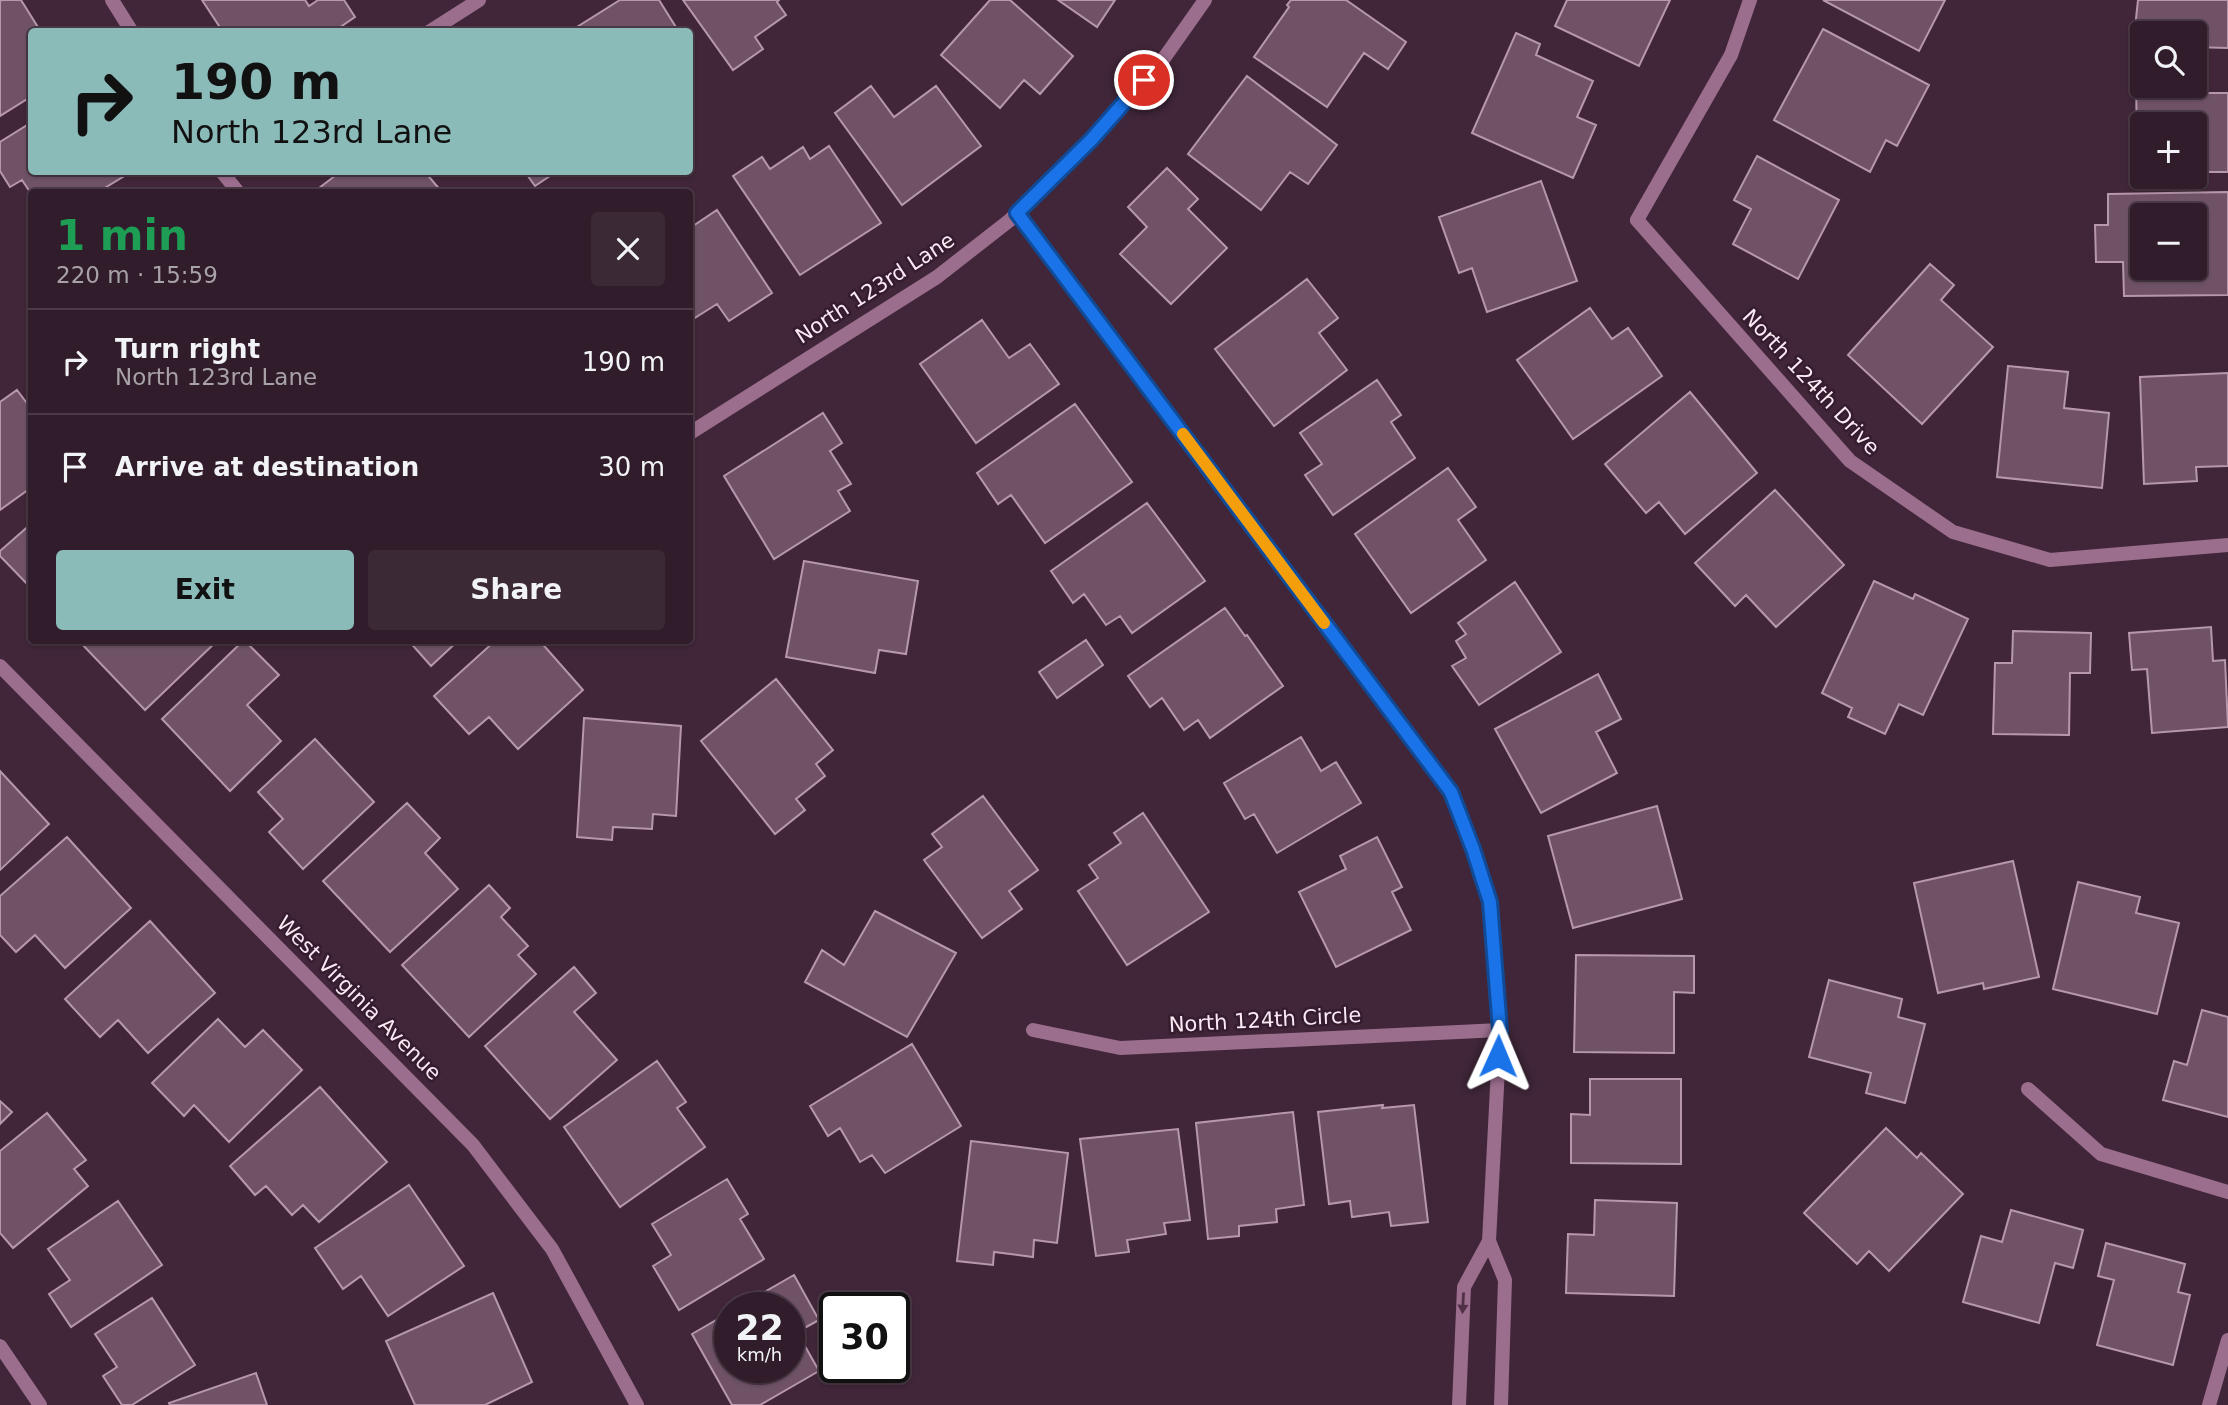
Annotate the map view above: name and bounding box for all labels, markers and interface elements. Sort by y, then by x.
map controls [2130,21,2207,280]
button: search [2130,21,2207,98]
pin [1114,50,1174,110]
text: 190 m [171,54,341,111]
icon: right [56,56,147,147]
icon: arrive [1125,61,1163,99]
button: + [2130,112,2207,189]
text: North 123rd Lane [171,113,452,151]
button: − [2130,203,2207,280]
text: 1 min [56,211,188,260]
button: close [591,212,665,286]
street label: North 123rd Lane [791,228,959,348]
text: 220 m · 15:59 [56,262,218,288]
street label: North 124th Drive [1738,304,1884,460]
text: Turn right [115,334,260,364]
icon: right [56,343,94,381]
text: 190 m [582,347,665,377]
text: North 123rd Lane [115,364,317,390]
icon: arrive [56,448,94,486]
text: Arrive at destination [115,452,419,482]
text: 30 m [598,452,665,482]
button: Exit [56,550,354,630]
button: Share [368,550,665,630]
street label: West Virginia Avenue [272,911,446,1085]
street label: North 124th Circle [1168,1003,1362,1037]
position arrow [1461,1019,1535,1093]
speed limit sign: 30 [819,1292,910,1383]
one-way arrow [1458,1292,1469,1314]
text: 22 [735,1308,784,1348]
text: km/h [737,1344,782,1365]

